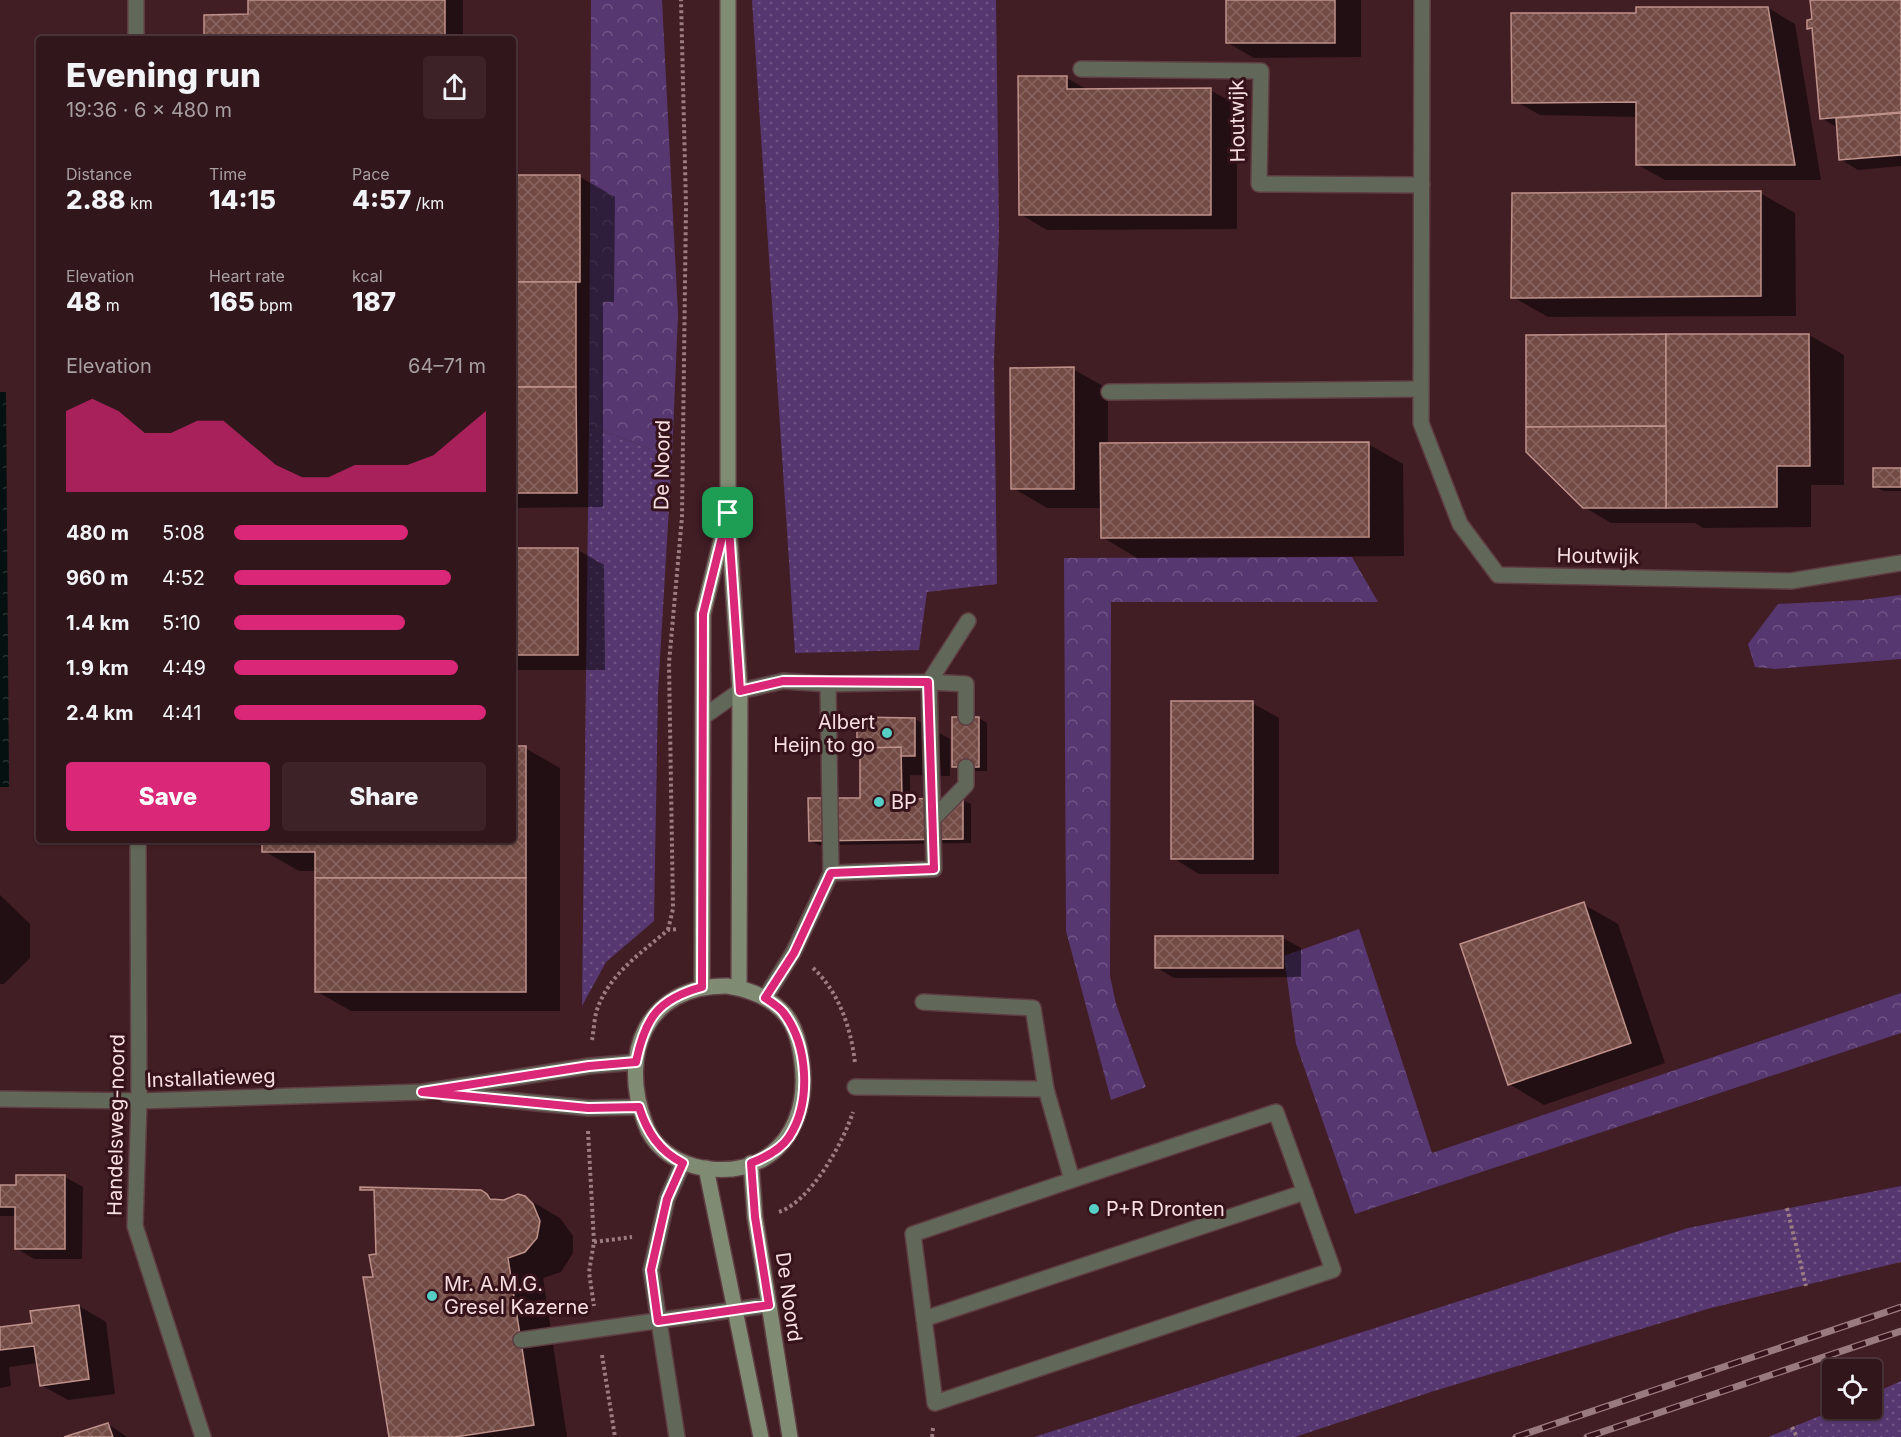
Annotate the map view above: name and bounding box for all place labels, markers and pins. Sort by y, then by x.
pin [702,487,753,538]
place label: Albert Heijn to go [773,710,875,757]
marker: Albert Heijn to go [880,726,894,740]
place label: BP [891,790,917,814]
marker: BP [872,795,886,809]
place label: P+R Dronten [1106,1197,1225,1221]
marker: P+R Dronten [1087,1202,1101,1216]
place label: Mr. A.M.G. Gresel Kazerne [444,1272,589,1319]
marker: Mr. A.M.G. Gresel Kazerne [425,1289,439,1303]

